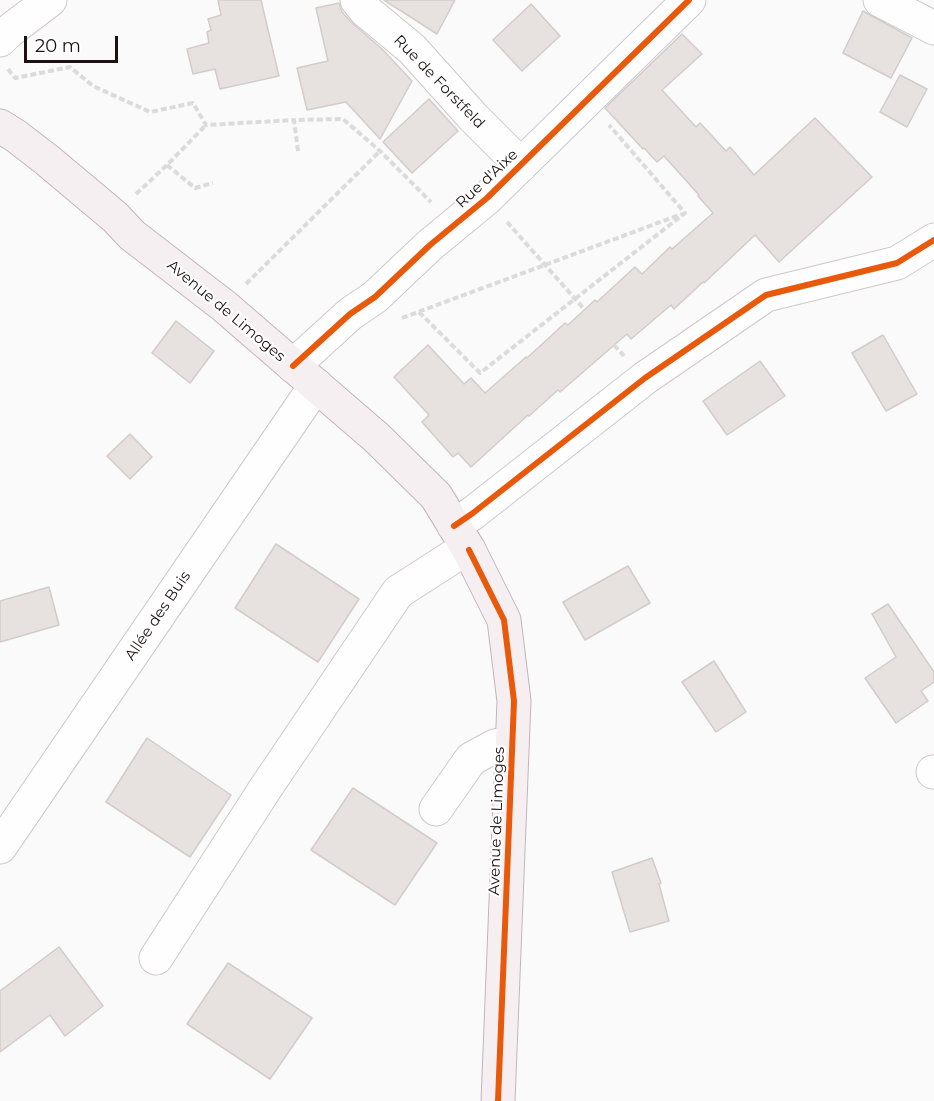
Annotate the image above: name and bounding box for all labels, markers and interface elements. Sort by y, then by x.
scale bar [27,24,122,62]
street label: Rue de Forstfeld [390,31,488,133]
text: 20 m [35,35,81,57]
street label: Rue d'Aixe [452,146,522,212]
street label: Avenue de Limoges [163,256,289,366]
street label: Allée des Buis [121,568,195,664]
street label: Avenue de Limoges [485,746,509,896]

